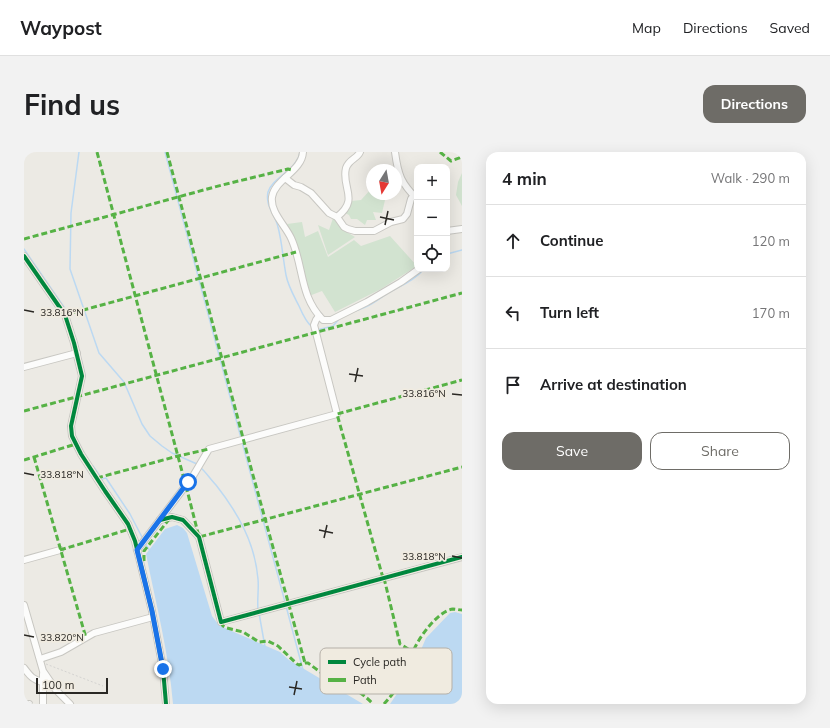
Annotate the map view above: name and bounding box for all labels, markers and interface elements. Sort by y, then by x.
text: Waypost [20,16,102,40]
text: Map [632,19,661,37]
text: Directions [683,19,748,37]
text: Saved [770,19,810,37]
button: Directions [703,85,806,123]
text: Find us [24,87,120,122]
north arrow [366,164,402,200]
map controls [414,164,450,272]
button: + [414,164,450,200]
text: 4 min [502,168,547,189]
text: Walk · 290 m [711,170,790,186]
button: − [414,200,450,236]
icon: ahead [502,230,524,252]
text: Continue [540,231,603,250]
text: 120 m [752,233,790,249]
button: locate [414,236,450,272]
icon: left [502,302,524,324]
text: Turn left [540,303,599,322]
text: 170 m [752,305,790,321]
text: 33.816°N [40,306,84,319]
icon: arrive [502,374,524,396]
text: Arrive at destination [540,375,687,394]
text: 33.816°N [402,387,446,400]
button: Save [502,432,642,470]
button: Share [650,432,790,470]
text: 33.818°N [40,468,84,481]
route start [179,473,197,491]
text: 33.818°N [402,550,446,563]
text: 33.820°N [40,631,84,644]
legend [320,648,452,694]
text: Cycle path [353,655,406,669]
route end [154,660,172,678]
text: Path [353,673,377,687]
scale bar [36,676,108,695]
text: 100 m [42,678,74,692]

